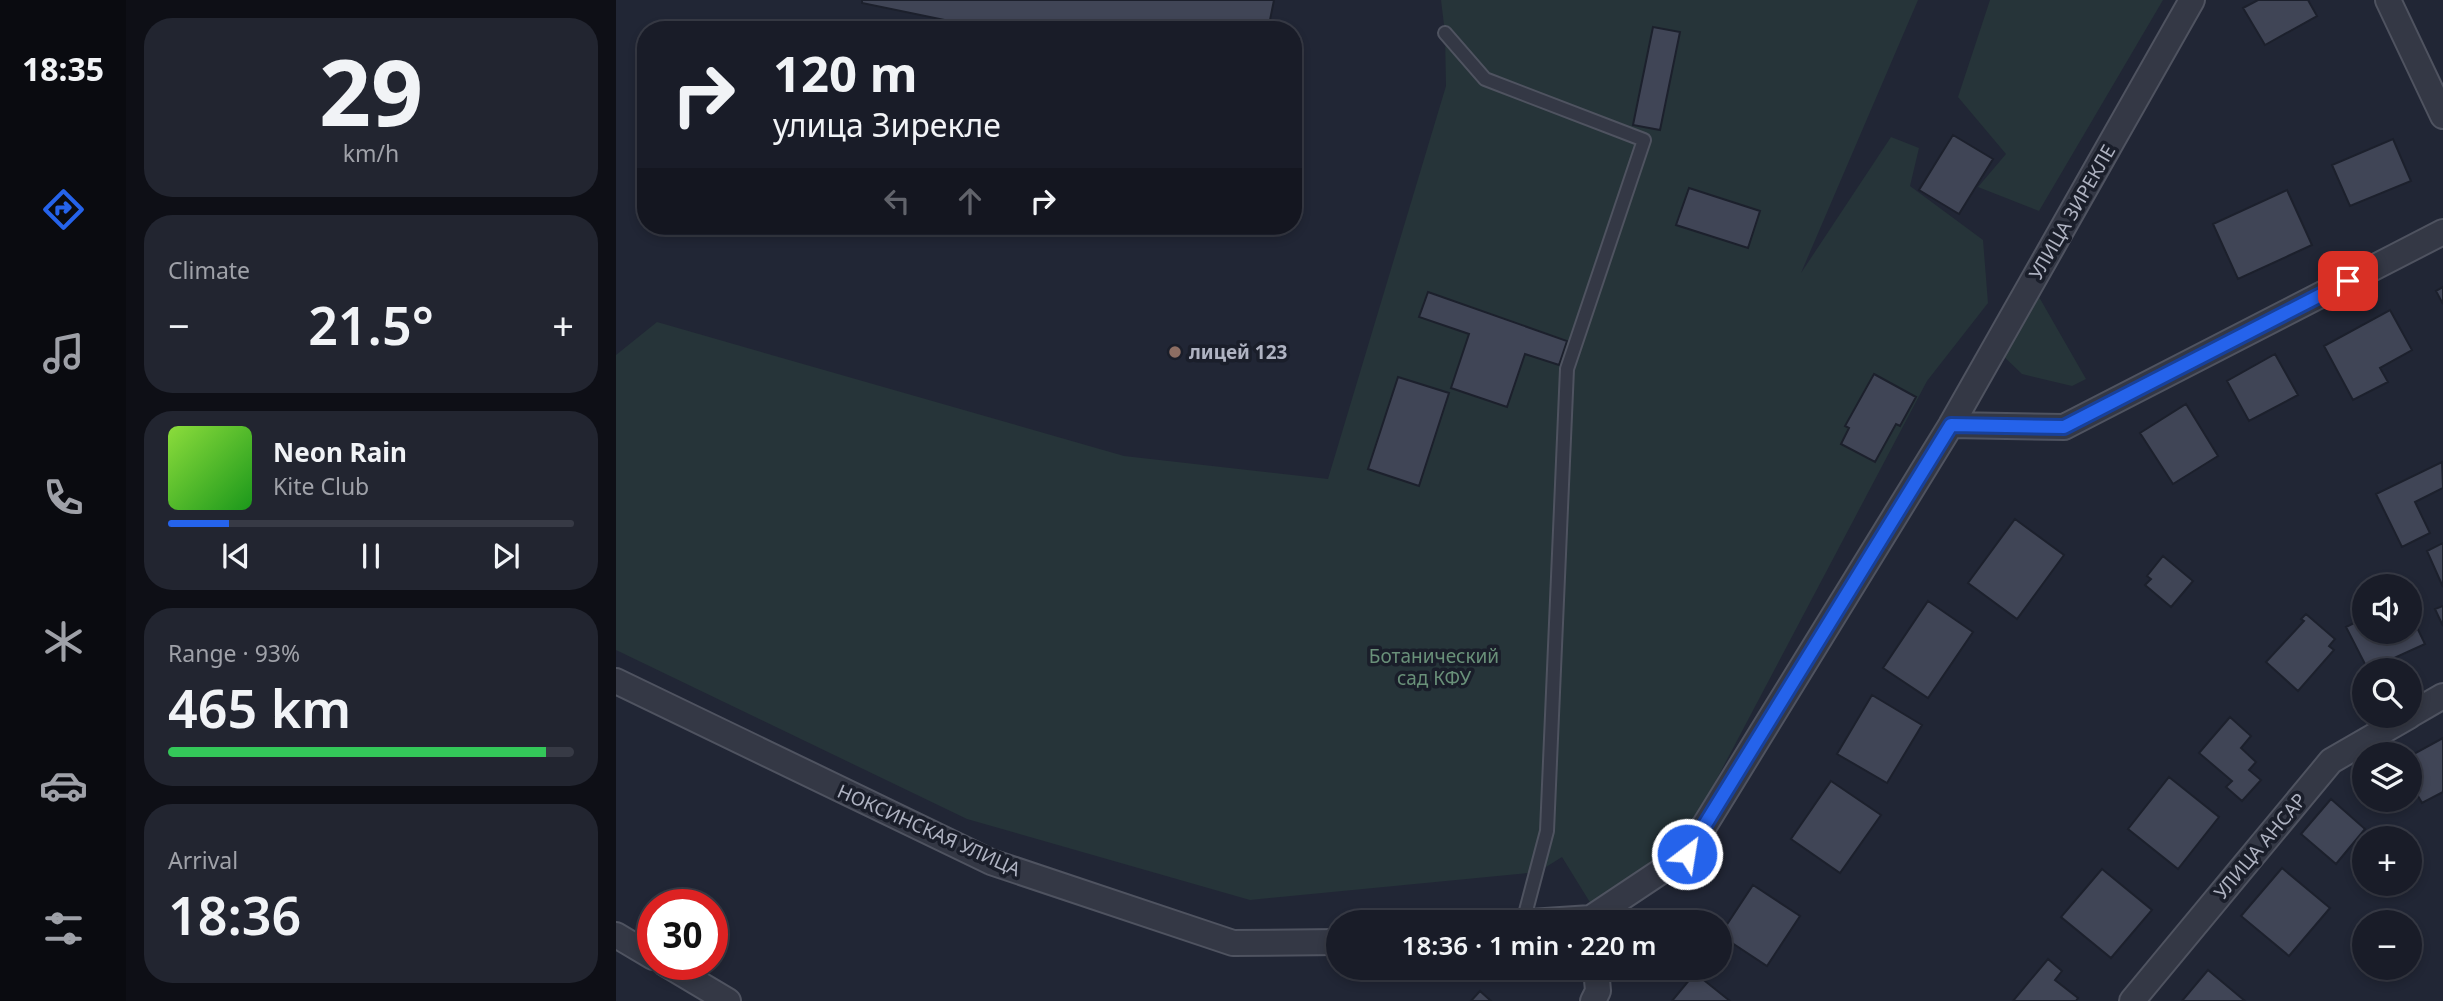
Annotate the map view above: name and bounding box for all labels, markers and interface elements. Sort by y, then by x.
text: 29 [319,29,423,153]
text: 120 m [773,40,918,106]
text: 18:35 [22,47,104,90]
icon: right [658,49,749,140]
text: улица Зирекле [773,103,1001,146]
text: km/h [343,137,399,169]
street label: УЛИЦА ЗИРЕКЛЕ [2023,140,2121,284]
icon: left [878,182,916,220]
icon: ahead [951,182,989,220]
icon: right [1024,182,1062,220]
icon: directions [39,185,88,234]
pin [2318,251,2378,311]
text: Climate [168,254,250,286]
icon: arrive [2329,262,2367,300]
text: 21.5° [308,289,434,360]
text: − [168,299,190,351]
text: + [552,299,574,351]
icon: music [39,329,88,378]
place label: лицей 123 [1189,339,1288,365]
marker: лицей 123 [1167,344,1183,360]
text: Neon Rain [273,434,407,470]
text: Kite Club [273,470,369,502]
icon: phone [39,473,88,522]
icon: previous [217,537,255,575]
icon: pause [352,537,390,575]
icon: next [487,537,525,575]
map controls [2352,574,2422,980]
button: sound [2352,574,2422,644]
icon: climate [39,617,88,666]
text: Range · 93% [168,637,300,669]
park label: Ботанический сад КФУ [1369,643,1499,691]
button: search [2352,658,2422,728]
text: 465 km [168,672,351,743]
button: layers [2352,742,2422,812]
icon: car [39,761,88,810]
street label: НОКСИНСКАЯ УЛИЦА [833,778,1025,882]
street label: УЛИЦА АНСАР [2208,788,2312,904]
position arrow [1650,817,1724,891]
button: + [2352,826,2422,896]
text: Arrival [168,844,238,876]
text: 18:36 [168,879,301,950]
speed limit sign: 30 [637,889,728,980]
icon: filters [39,904,88,953]
button: − [2352,910,2422,980]
text: 18:36 · 1 min · 220 m [1402,927,1656,963]

